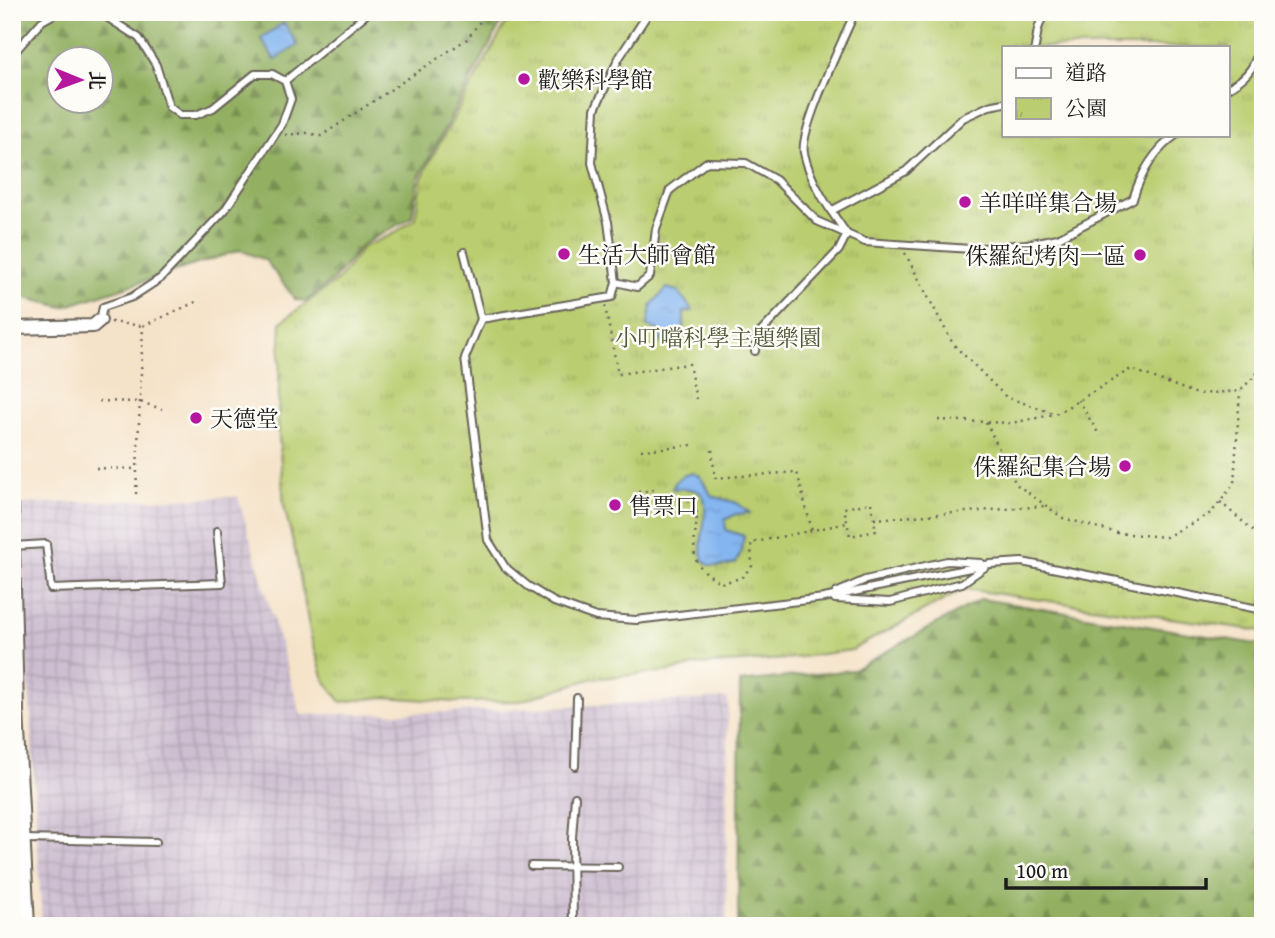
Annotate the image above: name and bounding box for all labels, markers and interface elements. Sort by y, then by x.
north arrow [46,46,116,116]
legend [1002,46,1230,136]
text: 道路 [1065,57,1107,88]
place label: 歡樂科學館 [538,63,653,96]
text: 北 [83,71,111,90]
marker: 歡樂科學館 [516,71,532,87]
text: 公園 [1065,93,1107,124]
place label: 羊咩咩集合場 [979,186,1117,219]
marker: 羊咩咩集合場 [957,194,973,210]
place label: 生活大師會館 [578,238,716,271]
place label: 侏羅紀烤肉一區 [965,239,1126,272]
marker: 生活大師會館 [556,246,572,262]
marker: 侏羅紀烤肉一區 [1132,247,1148,263]
park label: 小叮噹科學主題樂園 [615,321,822,354]
place label: 天德堂 [210,402,279,435]
marker: 天德堂 [188,410,204,426]
place label: 侏羅紀集合場 [973,450,1111,483]
marker: 侏羅紀集合場 [1117,458,1133,474]
place label: 售票口 [629,489,698,522]
marker: 售票口 [607,497,623,513]
scale bar [1006,847,1205,891]
text: 100 m [1016,855,1068,886]

